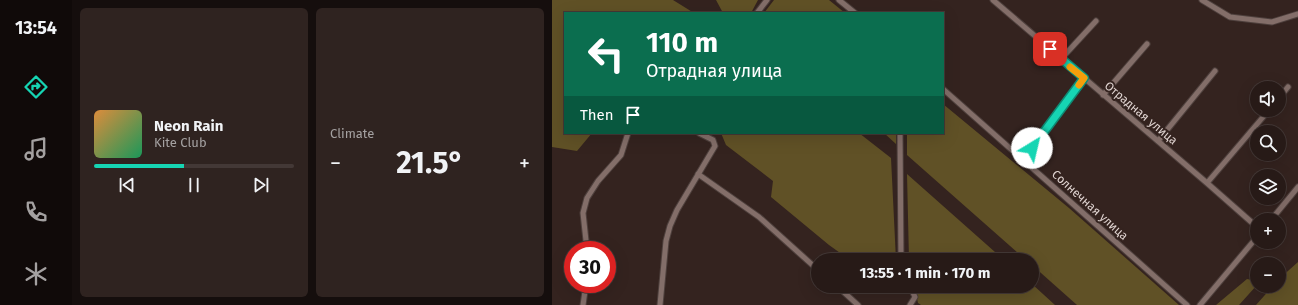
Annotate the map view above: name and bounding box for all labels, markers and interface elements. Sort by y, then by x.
text: 13:54 [15,17,57,39]
text: 110 m [646,26,718,59]
icon: left [580,28,632,80]
pin [1033,32,1067,66]
icon: arrive [1039,38,1061,60]
text: Отрадная улица [646,60,782,82]
icon: directions [22,73,50,101]
street label: Отрадная улица [1102,78,1180,148]
map controls [1250,81,1286,293]
button: sound [1250,81,1286,117]
icon: arrive [622,104,644,126]
text: Then [580,106,614,124]
text: Neon Rain [154,117,223,135]
button: search [1250,125,1286,161]
text: Climate [330,126,374,141]
position arrow [1011,127,1053,169]
icon: music [22,135,50,163]
text: Kite Club [154,135,207,150]
text: 21.5° [396,145,464,181]
text: − [330,150,341,177]
text: + [519,150,530,177]
street label: Солнечная улица [1049,167,1131,243]
button: layers [1250,169,1286,205]
icon: previous [116,174,138,196]
icon: pause [183,174,205,196]
icon: next [250,174,272,196]
icon: phone [22,198,50,226]
button: + [1250,213,1286,249]
speed limit sign: 30 [564,241,616,293]
button: − [1250,257,1286,293]
icon: climate [22,260,50,288]
text: 13:55 · 1 min · 170 m [860,264,990,282]

